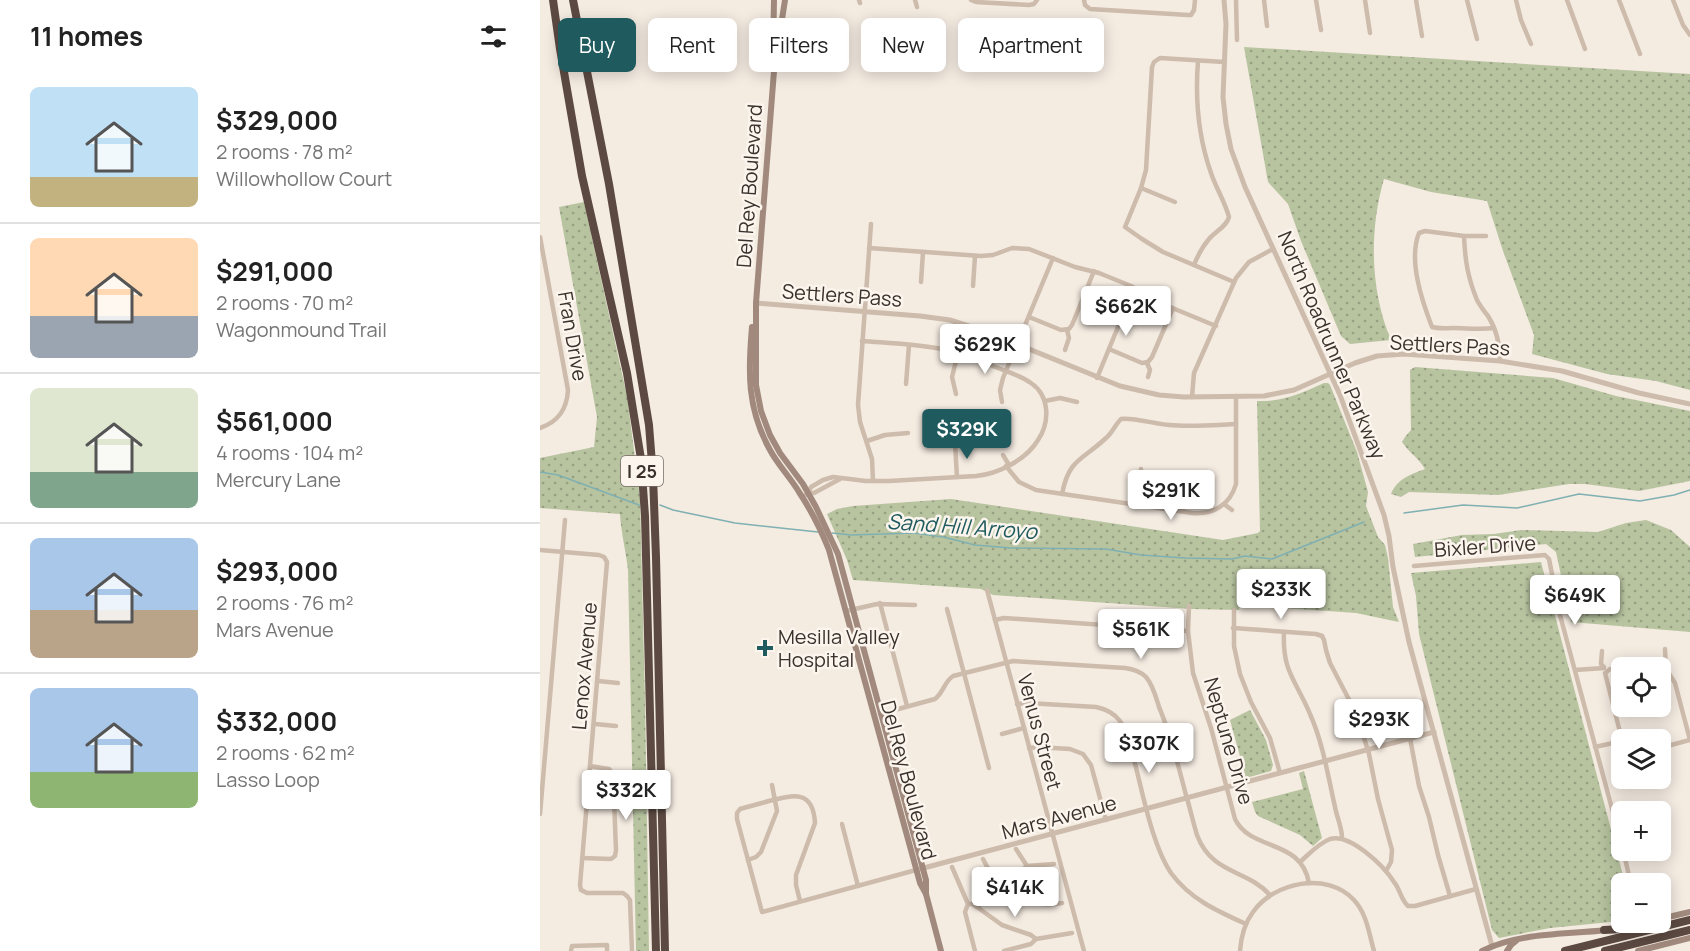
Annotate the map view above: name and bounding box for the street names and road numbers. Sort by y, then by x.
street label: Del Rey Boulevard [730,103,768,269]
street label: North Roadrunner Parkway [1272,227,1393,464]
street label: Settlers Pass [781,277,903,313]
street label: Fran Drive [552,289,594,383]
street label: Settlers Pass [1389,328,1511,362]
road number: I 25 [621,456,663,486]
street label: Bixler Drive [1433,529,1537,563]
street label: Lenox Avenue [565,601,603,731]
street label: Venus Street [1012,671,1068,793]
street label: Neptune Drive [1198,674,1260,808]
street label: Del Rey Boulevard [875,697,943,863]
street label: Mars Avenue [999,789,1119,845]

